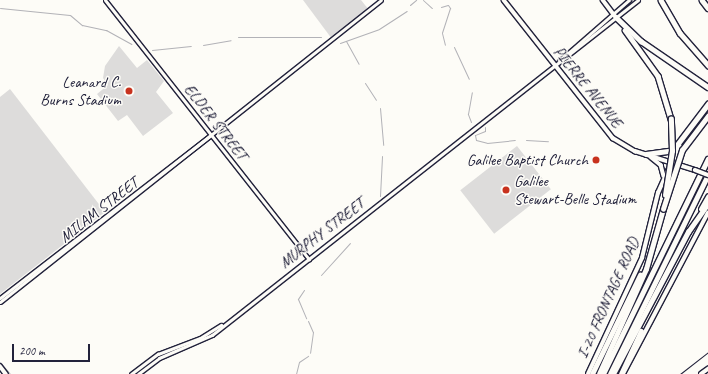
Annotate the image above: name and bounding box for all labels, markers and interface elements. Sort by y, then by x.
street label: PIERRE AVENUE [549,43,627,131]
place label: Leanard C. Burns Stadium [40,72,121,110]
street label: ELDER STREET [180,80,252,164]
marker: Leanard C. Burns Stadium [124,86,134,96]
place label: Galilee Baptist Church [466,150,588,170]
marker: Galilee Baptist Church [591,155,601,165]
place label: Galilee Stewart-Belle Stadium [514,171,636,209]
street label: MILAM STREET [56,173,142,247]
marker: Galilee Stewart-Belle Stadium [501,185,511,195]
street label: MURPHY STREET [276,194,368,272]
street label: I-20 FRONTAGE ROAD [573,234,643,362]
scale bar [14,336,92,362]
text: 200 m [19,343,45,359]

